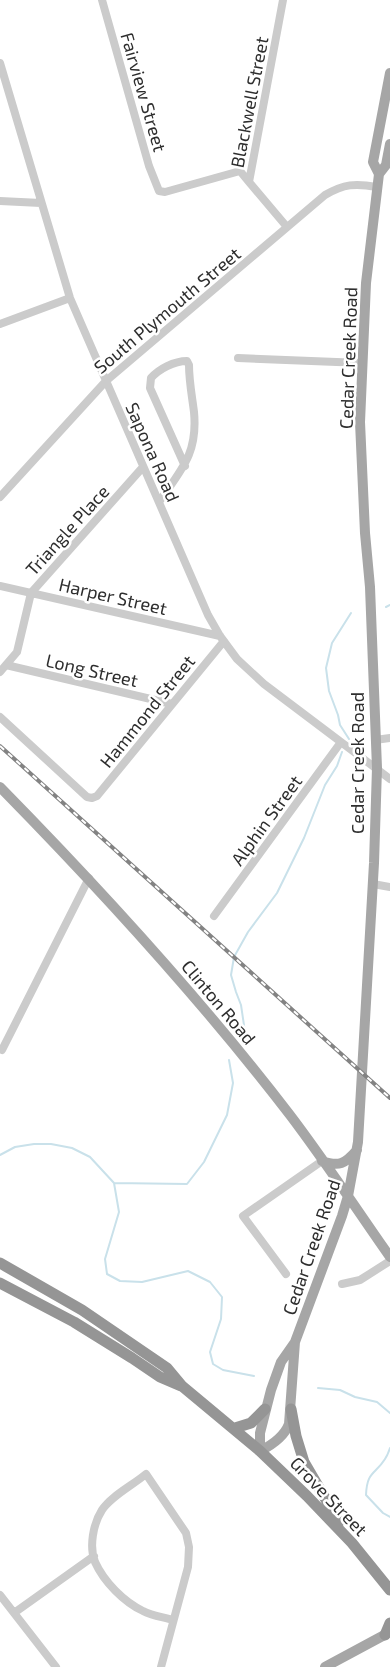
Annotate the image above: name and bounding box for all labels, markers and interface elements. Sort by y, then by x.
street label: Fairview Street [116,30,172,154]
street label: Blackwell Street [226,34,273,169]
street label: South Plymouth Street [89,242,245,378]
street label: Cedar Creek Road [335,287,361,429]
street label: Sapona Road [121,399,185,505]
street label: Triangle Place [21,480,113,580]
street label: Harper Street [57,573,169,619]
street label: Long Street [44,649,140,691]
street label: Hammond Street [95,650,199,772]
street label: Cedar Creek Road [346,692,368,834]
street label: Alphin Street [226,770,306,870]
street label: Clinton Road [177,955,261,1049]
street label: Cedar Creek Road [277,1176,345,1318]
street label: Grove Street [286,1452,372,1540]

